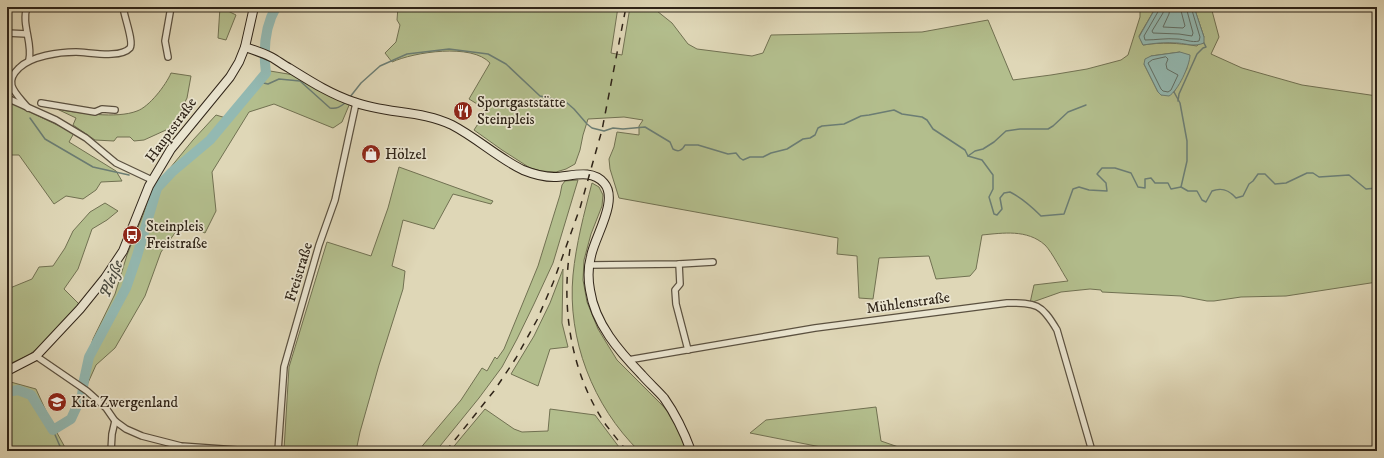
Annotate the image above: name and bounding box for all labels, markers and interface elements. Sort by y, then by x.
place label: Sportgaststätte Steinpleis [477,93,566,129]
street label: Hauptstraße [141,94,201,166]
restaurant icon: Sportgaststätte Steinpleis [452,100,474,122]
shop icon: Hölzel [360,143,382,165]
place label: Hölzel [385,145,427,164]
place label: Steinpleis Freistraße [146,217,207,253]
bus stop icon: Steinpleis Freistraße [121,224,143,246]
street label: Freistraße [281,240,317,304]
water label: Pleiße [94,257,128,301]
street label: Mühlenstraße [865,288,951,318]
school or university icon: Kita Zwergenland [46,391,68,413]
place label: Kita Zwergenland [71,393,178,412]

